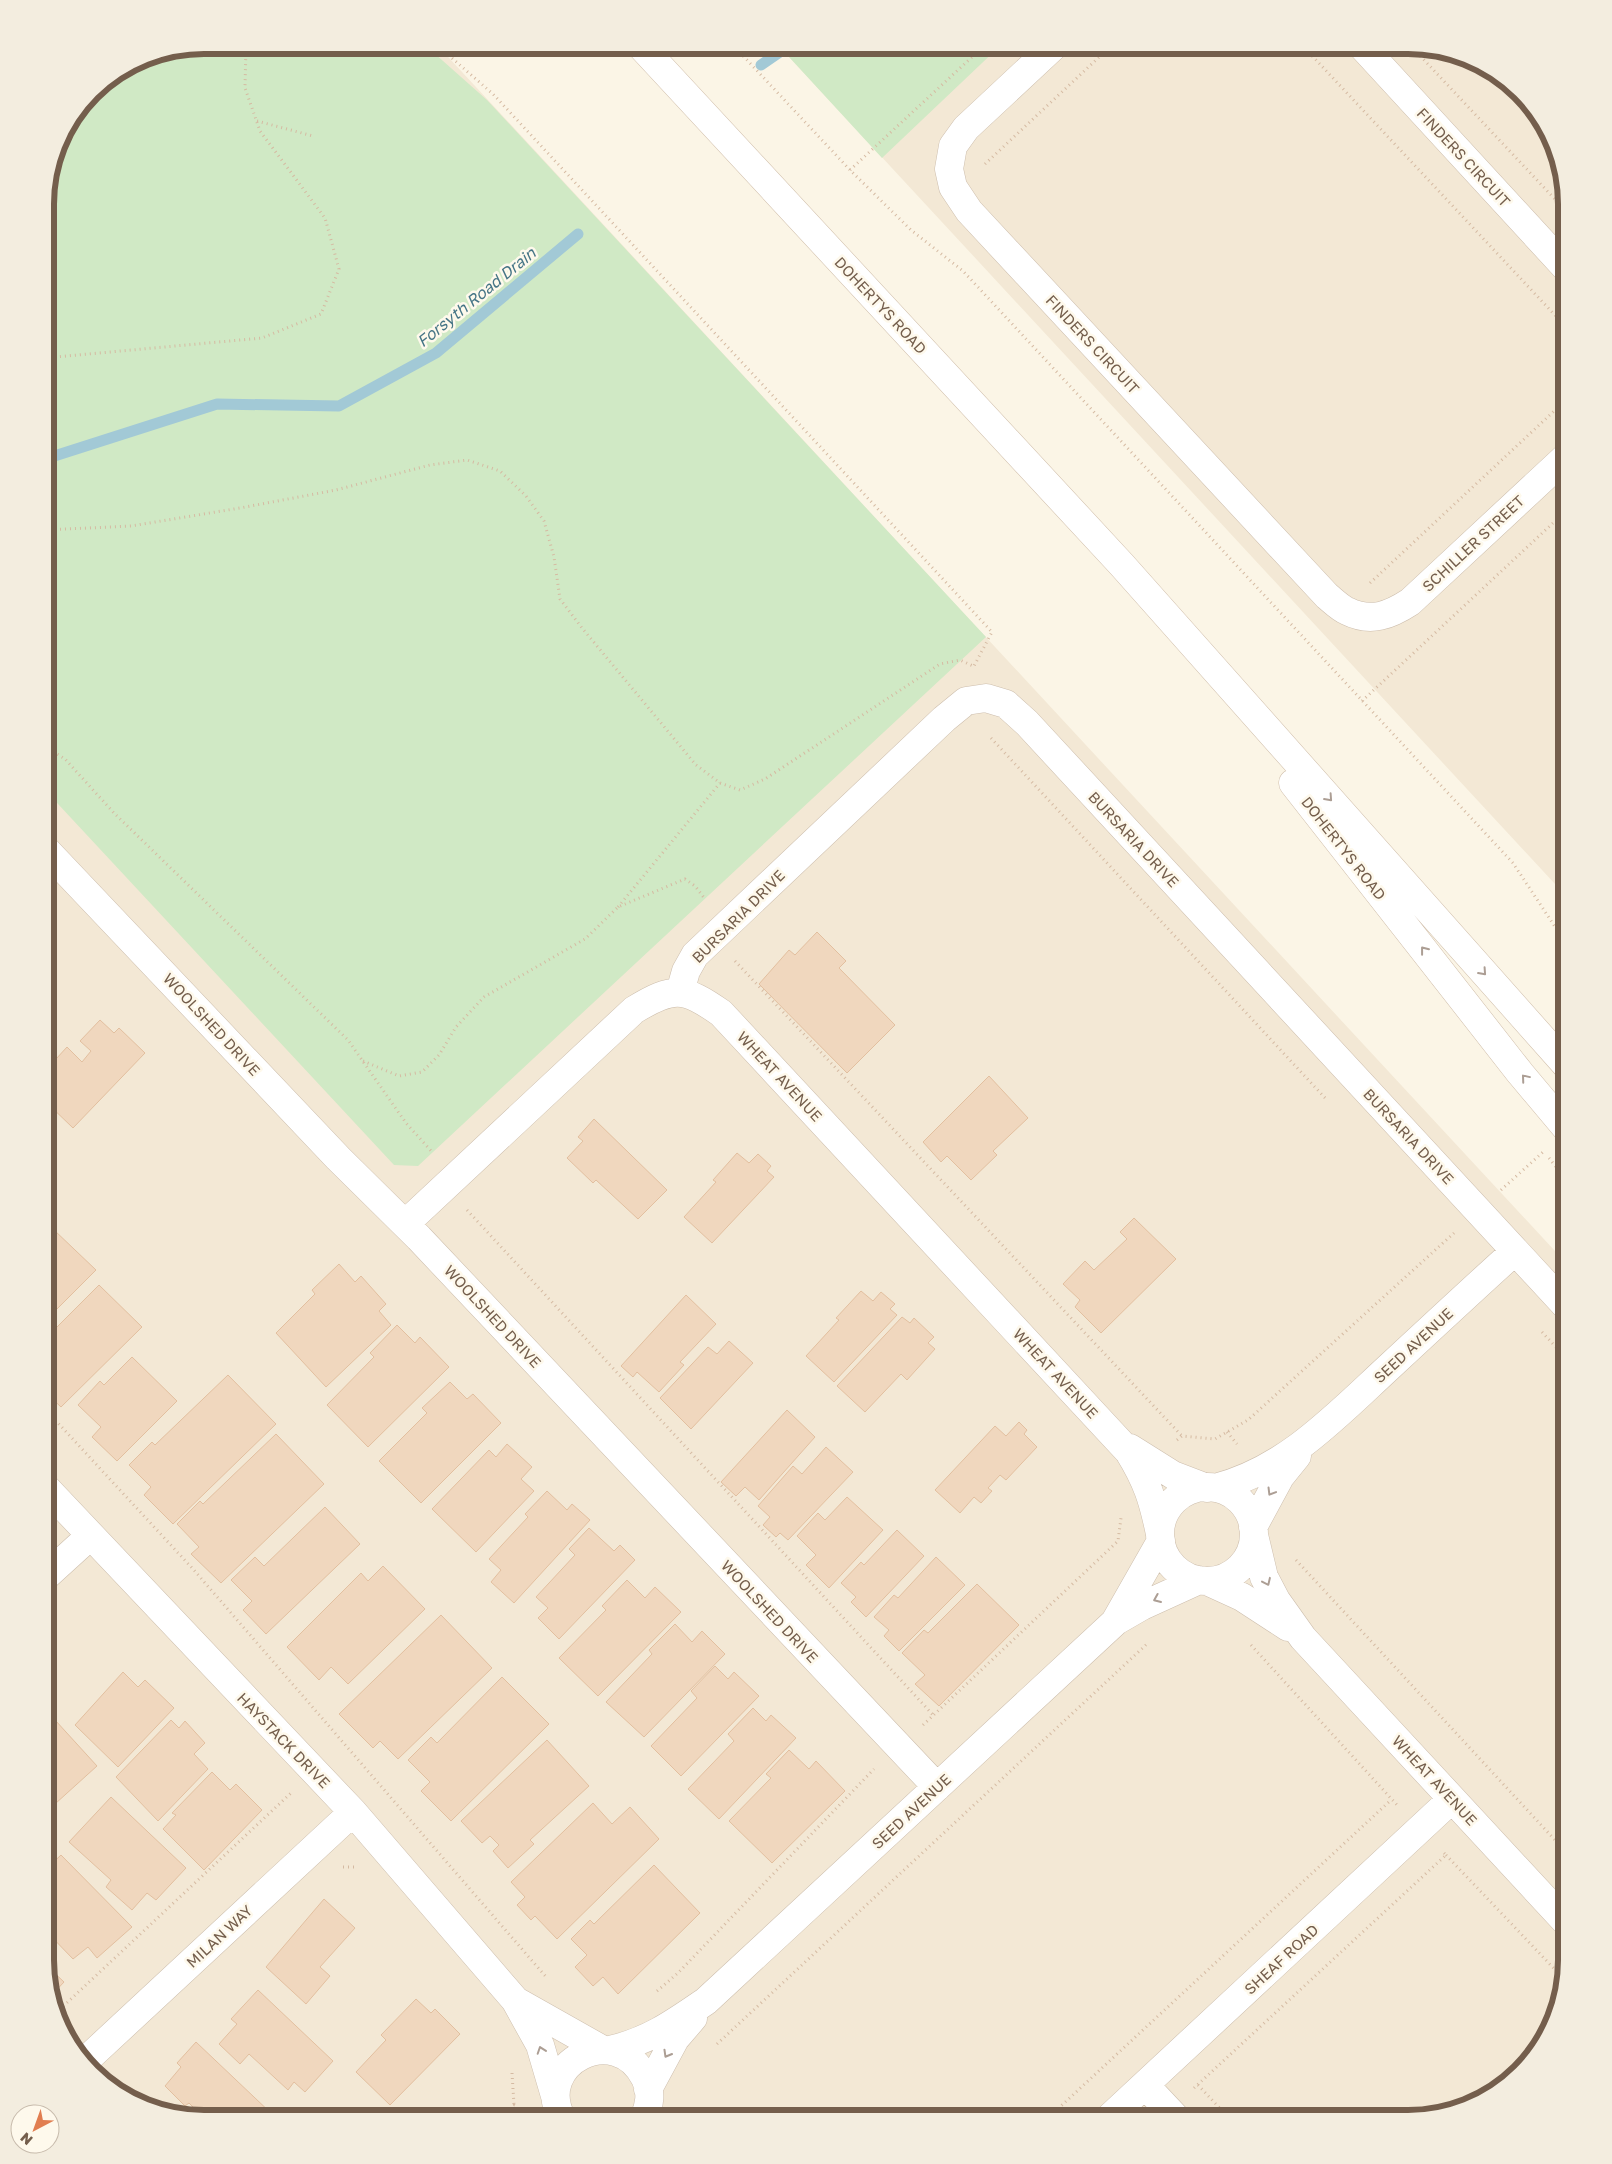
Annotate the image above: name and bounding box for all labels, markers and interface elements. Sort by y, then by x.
street label: FINDERS CIRCUIT [1414,104,1514,210]
water label: Forsyth Road Drain [413,242,540,351]
street label: DOHERTYS ROAD [831,253,931,357]
street label: FINDERS CIRCUIT [1043,291,1143,397]
street label: SCHILLER STREET [1418,491,1528,595]
street label: BURSARIA DRIVE [1085,788,1183,890]
one-way arrow [1323,792,1332,801]
street label: DOHERTYS ROAD [1298,793,1390,903]
street label: BURSARIA DRIVE [688,866,788,966]
one-way arrow [1421,947,1430,956]
one-way arrow [1477,966,1486,975]
street label: WOOLSHED DRIVE [160,969,264,1079]
street label: WHEAT AVENUE [734,1027,826,1125]
one-way arrow [1522,1075,1530,1084]
street label: BURSARIA DRIVE [1360,1085,1458,1187]
street label: WOOLSHED DRIVE [441,1261,545,1371]
street label: SEED AVENUE [1370,1304,1456,1386]
street label: WHEAT AVENUE [1010,1324,1102,1422]
one-way arrow [1268,1487,1278,1496]
street label: WOOLSHED DRIVE [718,1556,822,1666]
one-way arrow [1260,1577,1271,1586]
one-way arrow [1153,1593,1162,1604]
street label: HAYSTACK DRIVE [234,1689,334,1791]
street label: WHEAT AVENUE [1389,1731,1481,1829]
street label: SEED AVENUE [868,1770,954,1852]
street label: MILAN WAY [182,1901,256,1971]
street label: SHEAF ROAD [1240,1920,1322,1998]
one-way arrow [537,2046,547,2054]
one-way arrow [663,2049,673,2058]
north arrow [10,2104,60,2154]
text: N [17,2129,36,2149]

